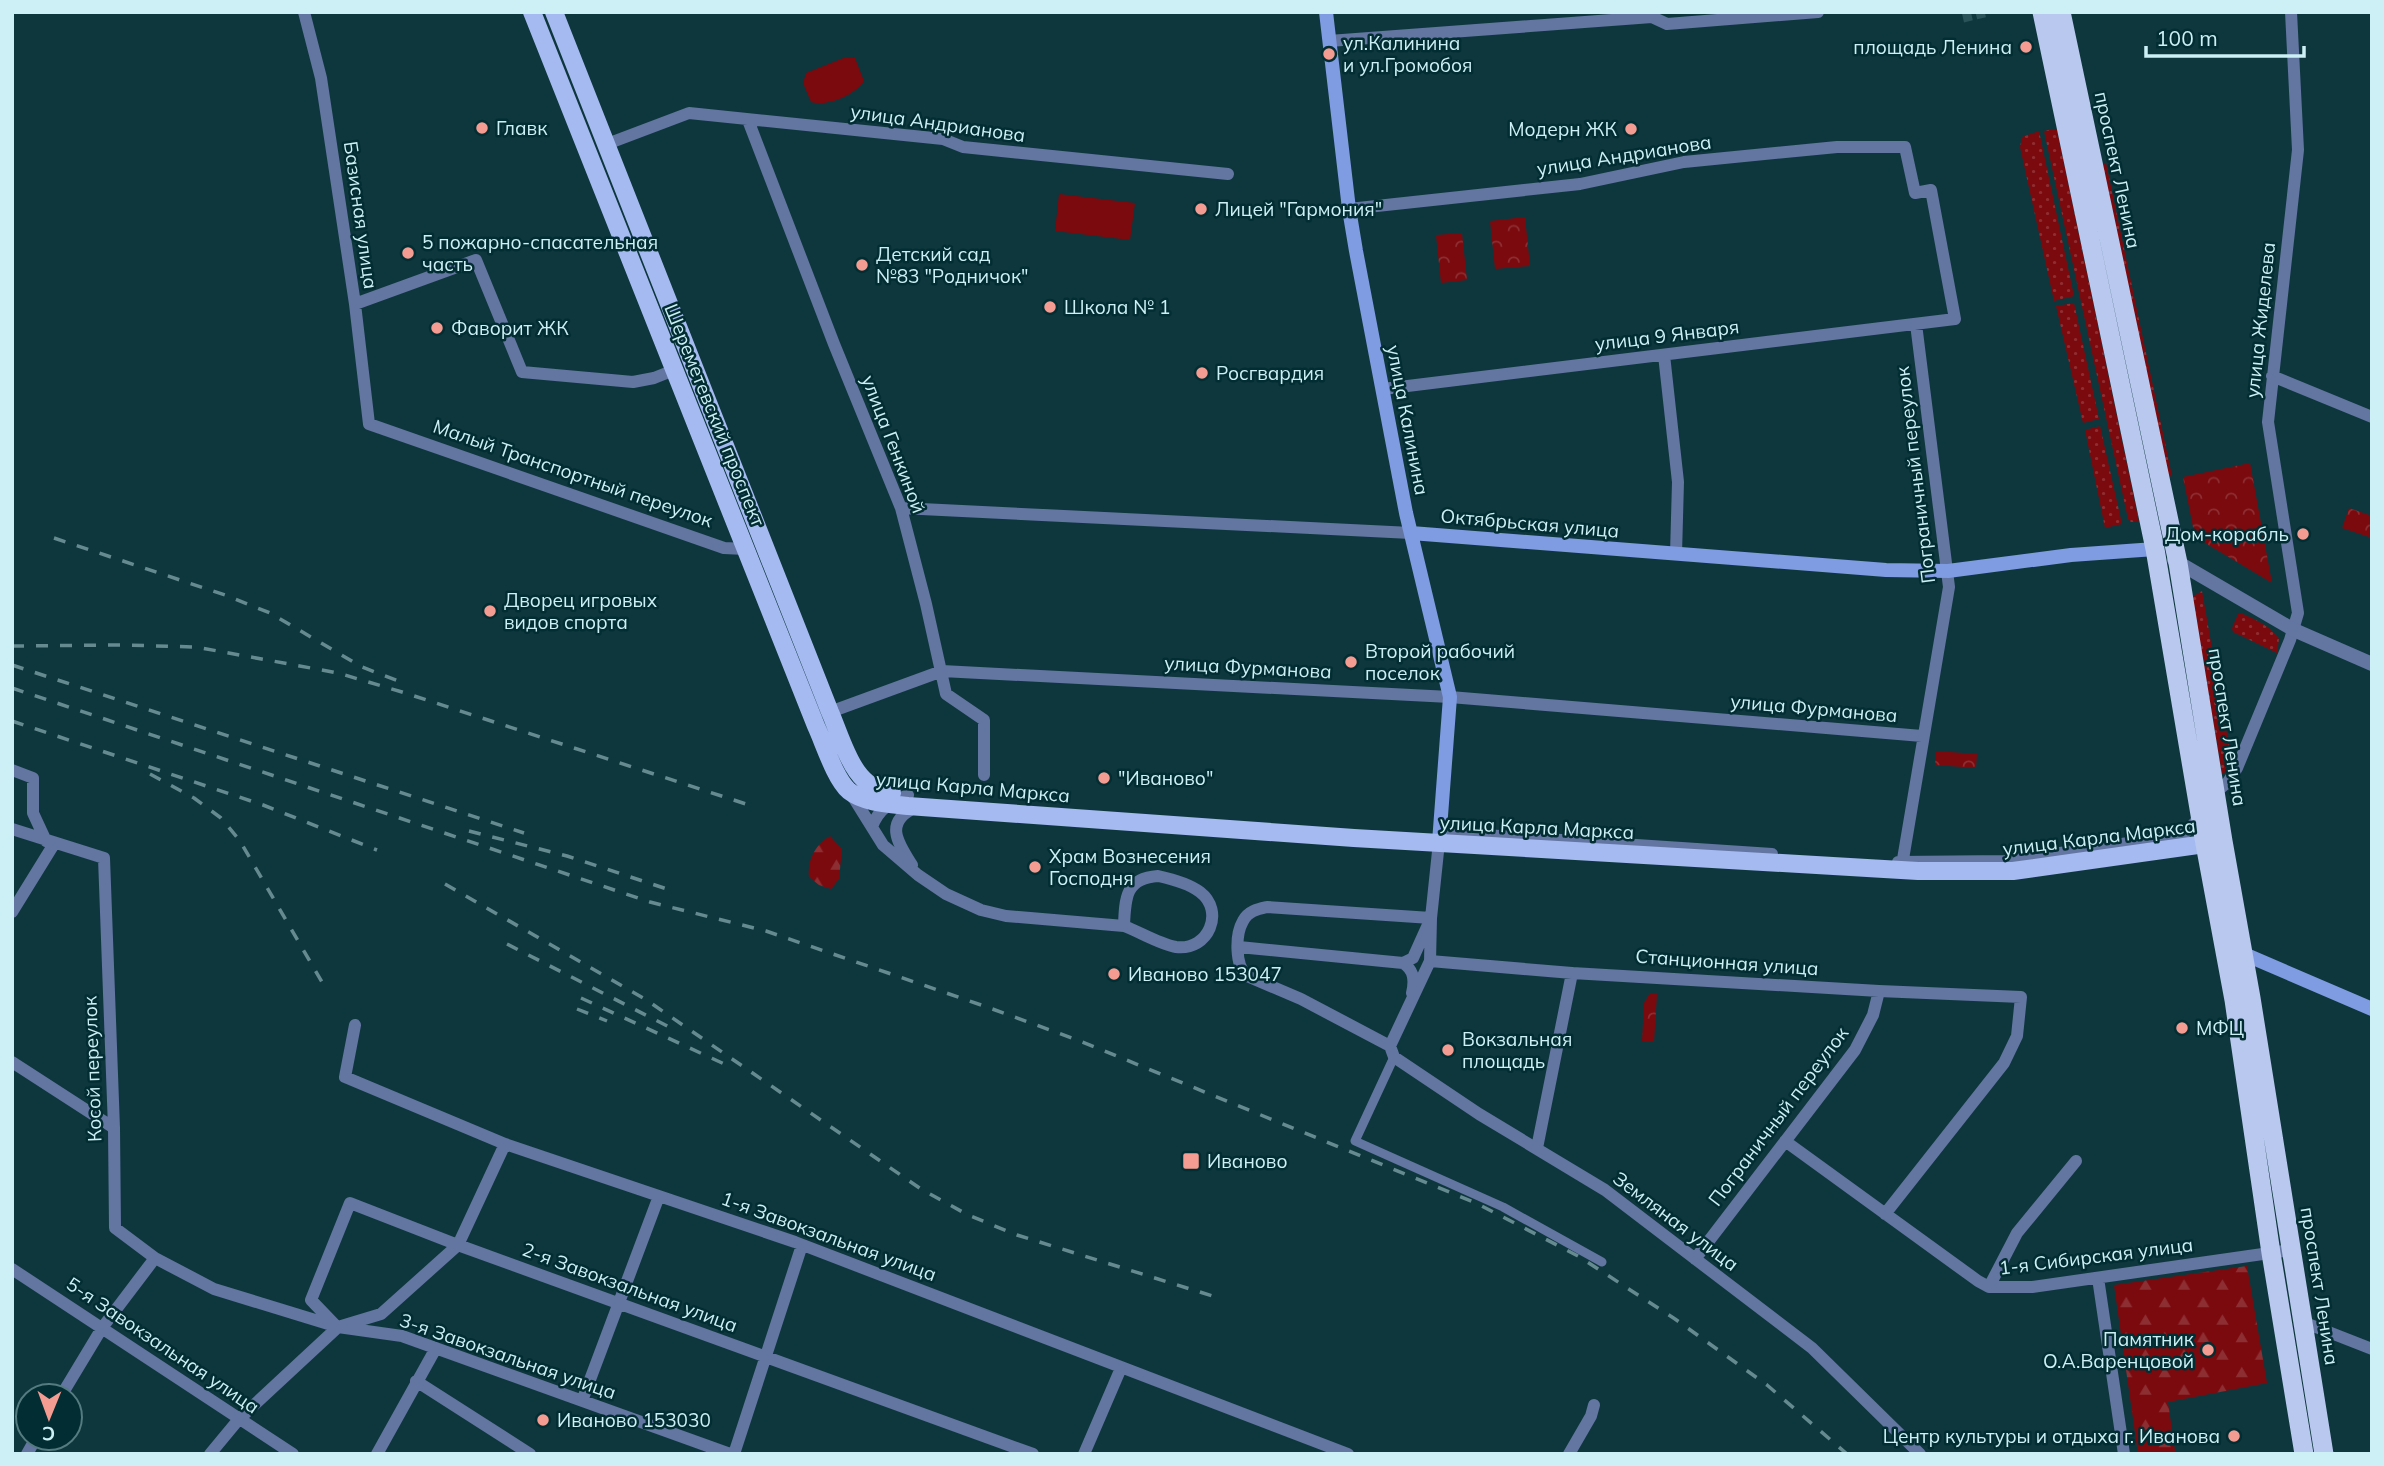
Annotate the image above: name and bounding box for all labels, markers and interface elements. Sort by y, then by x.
scale bar [2146,14,2304,58]
text: 100 m [2156,25,2218,51]
place label: ул.Калинина и ул.Громобоя [1343,31,1473,77]
place label: площадь Ленина [1853,35,2012,59]
marker: площадь Ленина [2018,39,2034,55]
marker: ул.Калинина и ул.Громобоя [1321,46,1337,62]
street label: проспект Ленина [2090,89,2146,251]
street label: улица Андрианова [849,99,1027,147]
place label: Главк [496,116,548,140]
place label: Модерн ЖК [1508,117,1618,141]
marker: Главк [474,120,490,136]
marker: Модерн ЖК [1623,121,1639,137]
street label: улица Андрианова [1535,129,1713,181]
street label: Базисная улица [339,140,383,290]
place label: Лицей "Гармония" [1215,197,1382,221]
marker: Лицей "Гармония" [1193,201,1209,217]
place label: 5 пожарно-спасательная часть [422,230,658,276]
street label: улица Жиделева [2240,241,2280,399]
place label: Детский сад №83 "Родничок" [876,242,1029,288]
marker: 5 пожарно-спасательная часть [400,245,416,261]
marker: Детский сад №83 "Родничок" [854,257,870,273]
place label: Школа № 1 [1064,295,1170,319]
marker: Школа № 1 [1042,299,1058,315]
street label: Шереметевский проспект [659,300,771,530]
street label: улица 9 Января [1593,314,1741,356]
place label: Фаворит ЖК [451,316,569,340]
marker: Фаворит ЖК [429,320,445,336]
street label: улица Калинина [1382,343,1434,497]
place label: Росгвардия [1216,361,1324,385]
street label: Пограничный переулок [1890,364,1940,585]
marker: Росгвардия [1194,365,1210,381]
street label: улица Генкиной [857,372,931,516]
street label: Малый Транспортный переулок [430,414,717,532]
street label: Октябрьская улица [1440,503,1620,543]
place label: Дом-корабль [2165,522,2289,546]
marker: Дом-корабль [2295,526,2311,542]
place label: Дворец игровых видов спорта [504,588,658,634]
marker: Дворец игровых видов спорта [482,603,498,619]
place label: Второй рабочий поселок [1365,639,1515,685]
street label: проспект Ленина [2204,646,2252,808]
street label: улица Фурманова [1164,651,1332,683]
marker: Второй рабочий поселок [1343,654,1359,670]
street label: улица Фурманова [1729,689,1899,727]
place label: "Иваново" [1118,766,1213,790]
street label: улица Карла Маркса [875,767,1071,807]
marker: "Иваново" [1096,770,1112,786]
street label: улица Карла Маркса [1439,810,1635,844]
street label: улица Карла Маркса [2001,813,2197,861]
place label: Храм Вознесения Господня [1049,844,1211,890]
marker: Храм Вознесения Господня [1027,859,1043,875]
street label: Станционная улица [1635,944,1819,980]
place label: Иваново 153047 [1128,962,1282,986]
marker: Иваново 153047 [1106,966,1122,982]
street label: Косой переулок [77,995,107,1142]
place label: МФЦ [2196,1016,2244,1040]
marker: МФЦ [2174,1020,2190,1036]
street label: Пограничный переулок [1703,1021,1854,1210]
place label: Вокзальная площадь [1462,1027,1572,1073]
marker: Вокзальная площадь [1440,1042,1456,1058]
place label: Иваново [1207,1149,1287,1173]
marker: Иваново [1181,1151,1201,1171]
street label: Земляная улица [1608,1166,1744,1276]
street label: 1-я Завокзальная улица [718,1186,940,1286]
street label: проспект Ленина [2296,1205,2344,1367]
street label: 1-я Сибирская улица [1998,1232,2194,1280]
street label: 2-я Завокзальная улица [519,1237,741,1337]
street label: 5-я Завокзальная улица [62,1271,264,1419]
street label: 3-я Завокзальная улица [397,1308,619,1404]
place label: Памятник О.А.Варенцовой [2043,1327,2195,1373]
marker: Памятник О.А.Варенцовой [2200,1342,2216,1358]
north arrow [14,1382,84,1452]
place label: Иваново 153030 [557,1408,711,1432]
marker: Иваново 153030 [535,1412,551,1428]
text: С [42,1422,55,1446]
place label: Центр культуры и отдыха г. Иванова [1883,1424,2220,1448]
marker: Центр культуры и отдыха г. Иванова [2226,1428,2242,1444]

